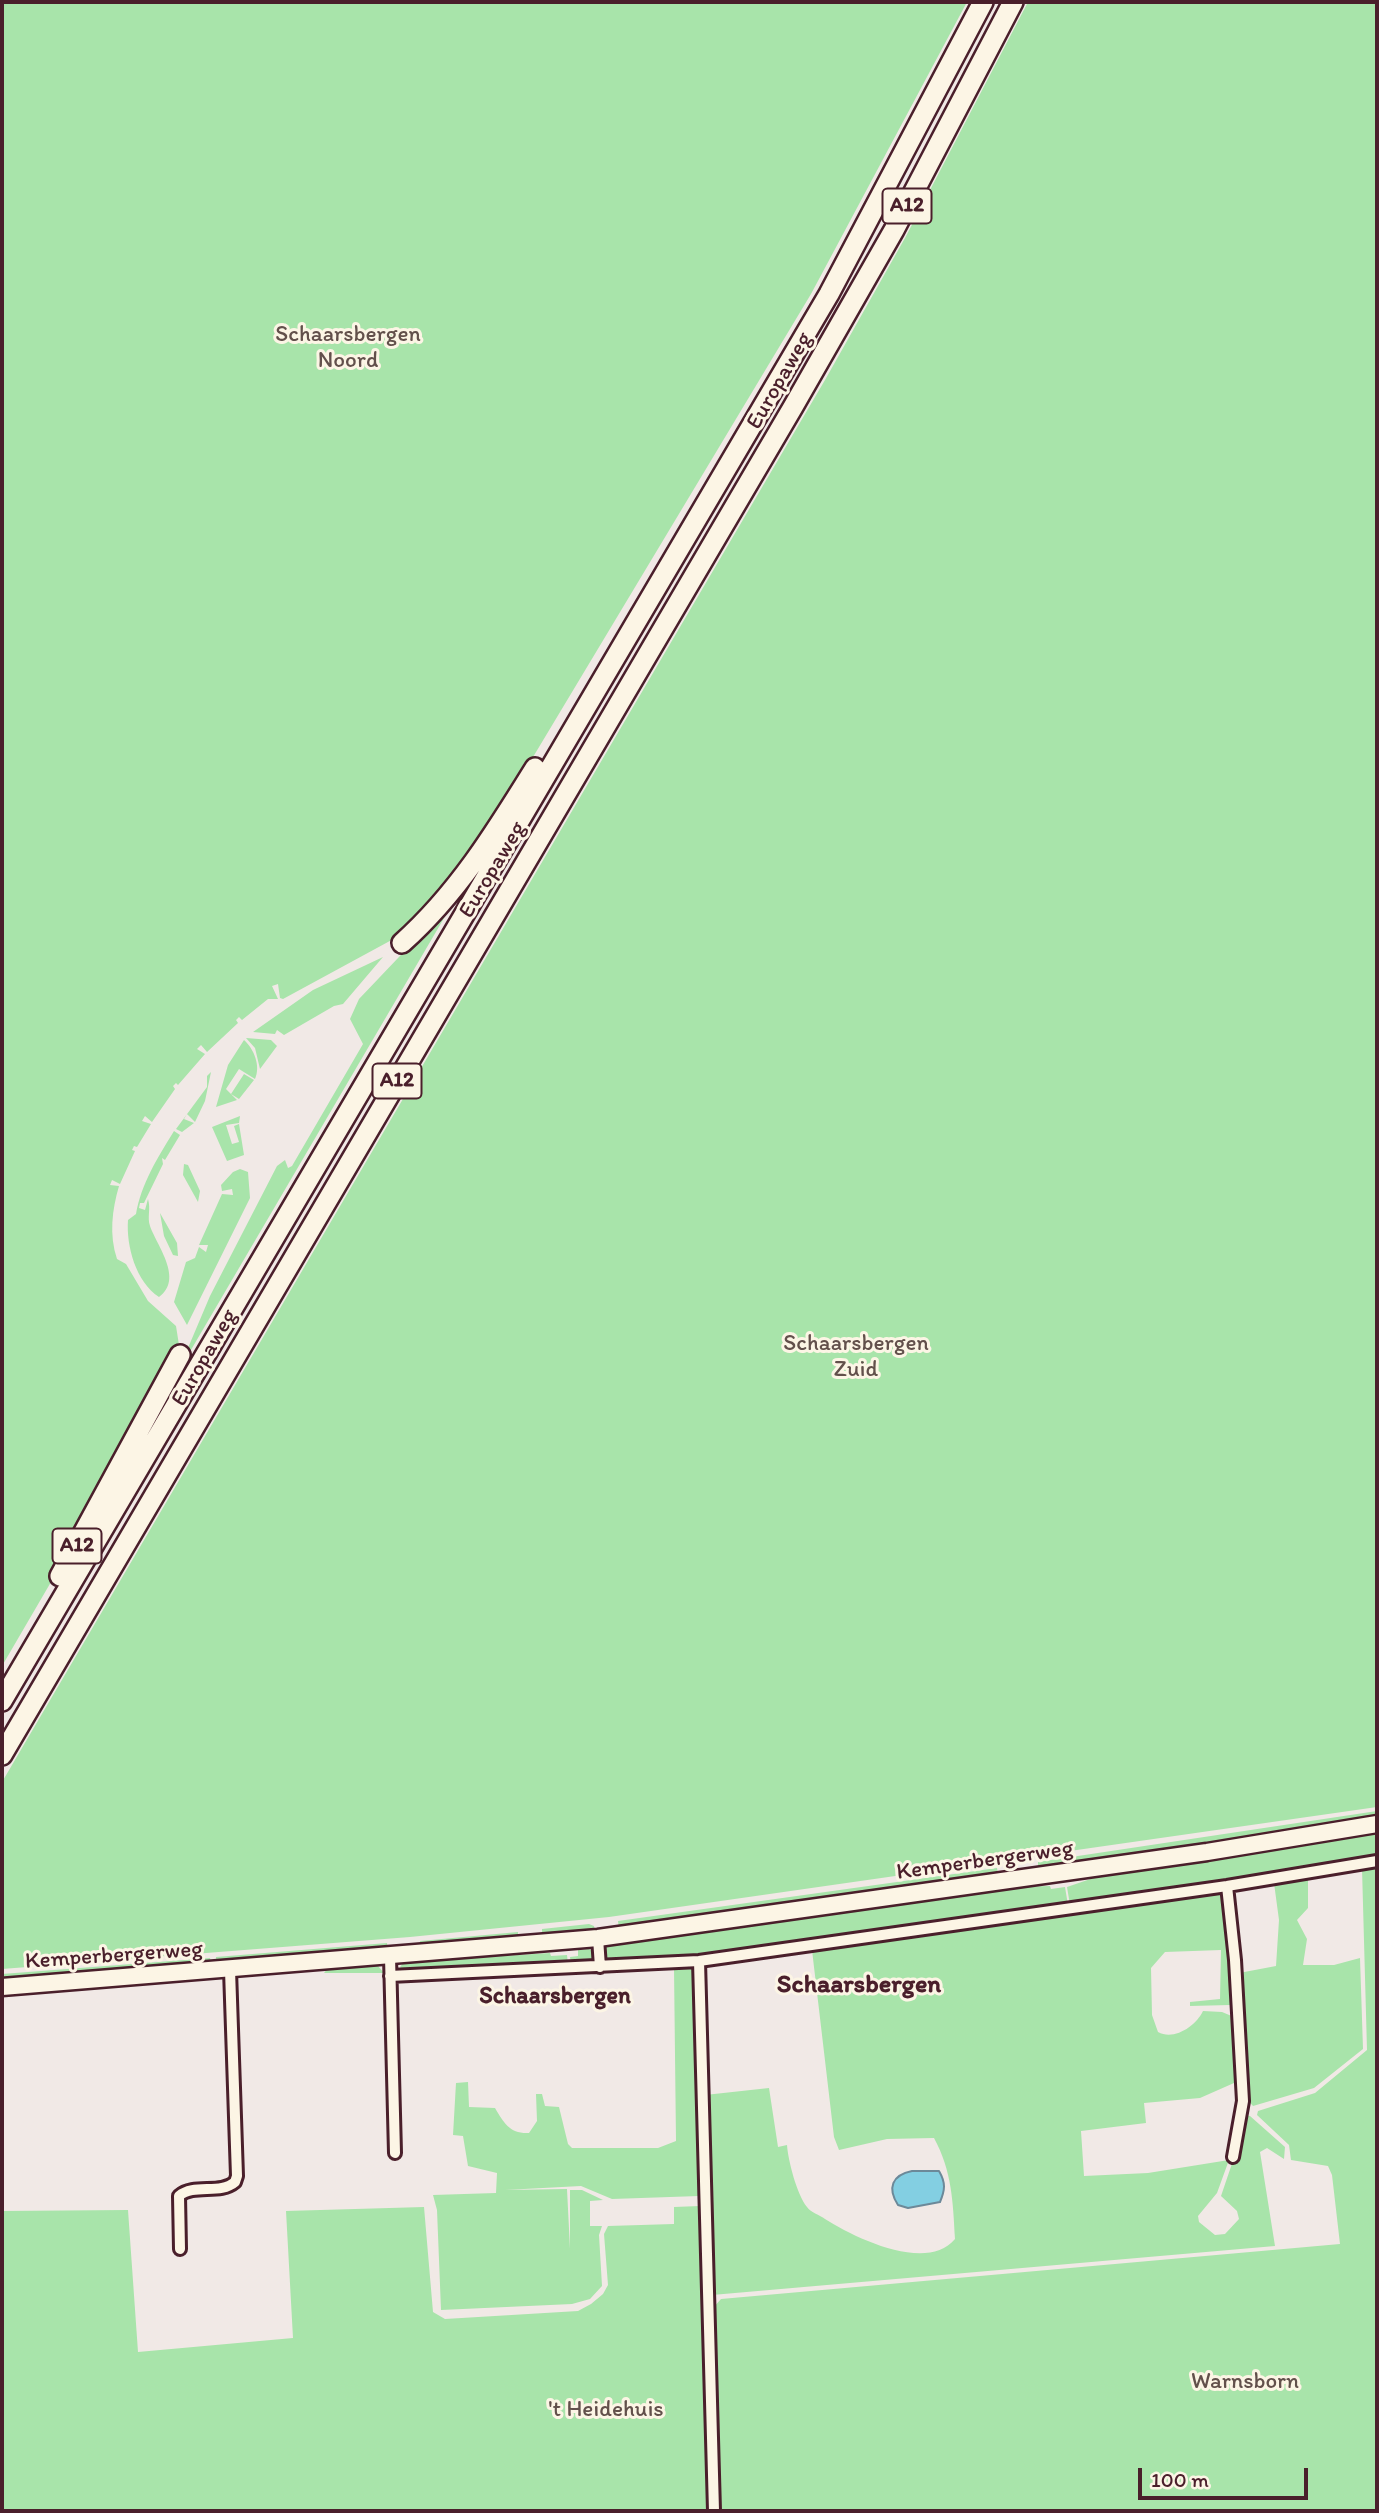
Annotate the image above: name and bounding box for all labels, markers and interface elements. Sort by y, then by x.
road number: A12 [883,188,932,224]
park label: Schaarsbergen Noord [275,321,421,375]
street label: Europaweg [741,327,819,435]
street label: Europaweg [453,817,533,923]
road number: A12 [372,1064,422,1098]
street label: Europaweg [166,1304,244,1412]
park label: Schaarsbergen Zuid [783,1330,929,1384]
road number: A12 [52,1528,102,1564]
street label: Kemperbergerweg [895,1835,1075,1887]
street label: Kemperbergerweg [24,1936,204,1976]
district label: Schaarsbergen [777,1969,941,2001]
district label: Schaarsbergen [479,1983,631,2011]
park label: Warnsborn [1191,2368,1299,2396]
park label: 't Heidehuis [548,2396,664,2424]
scale bar [1141,2454,1311,2498]
text: 100 m [1151,2467,1209,2492]

